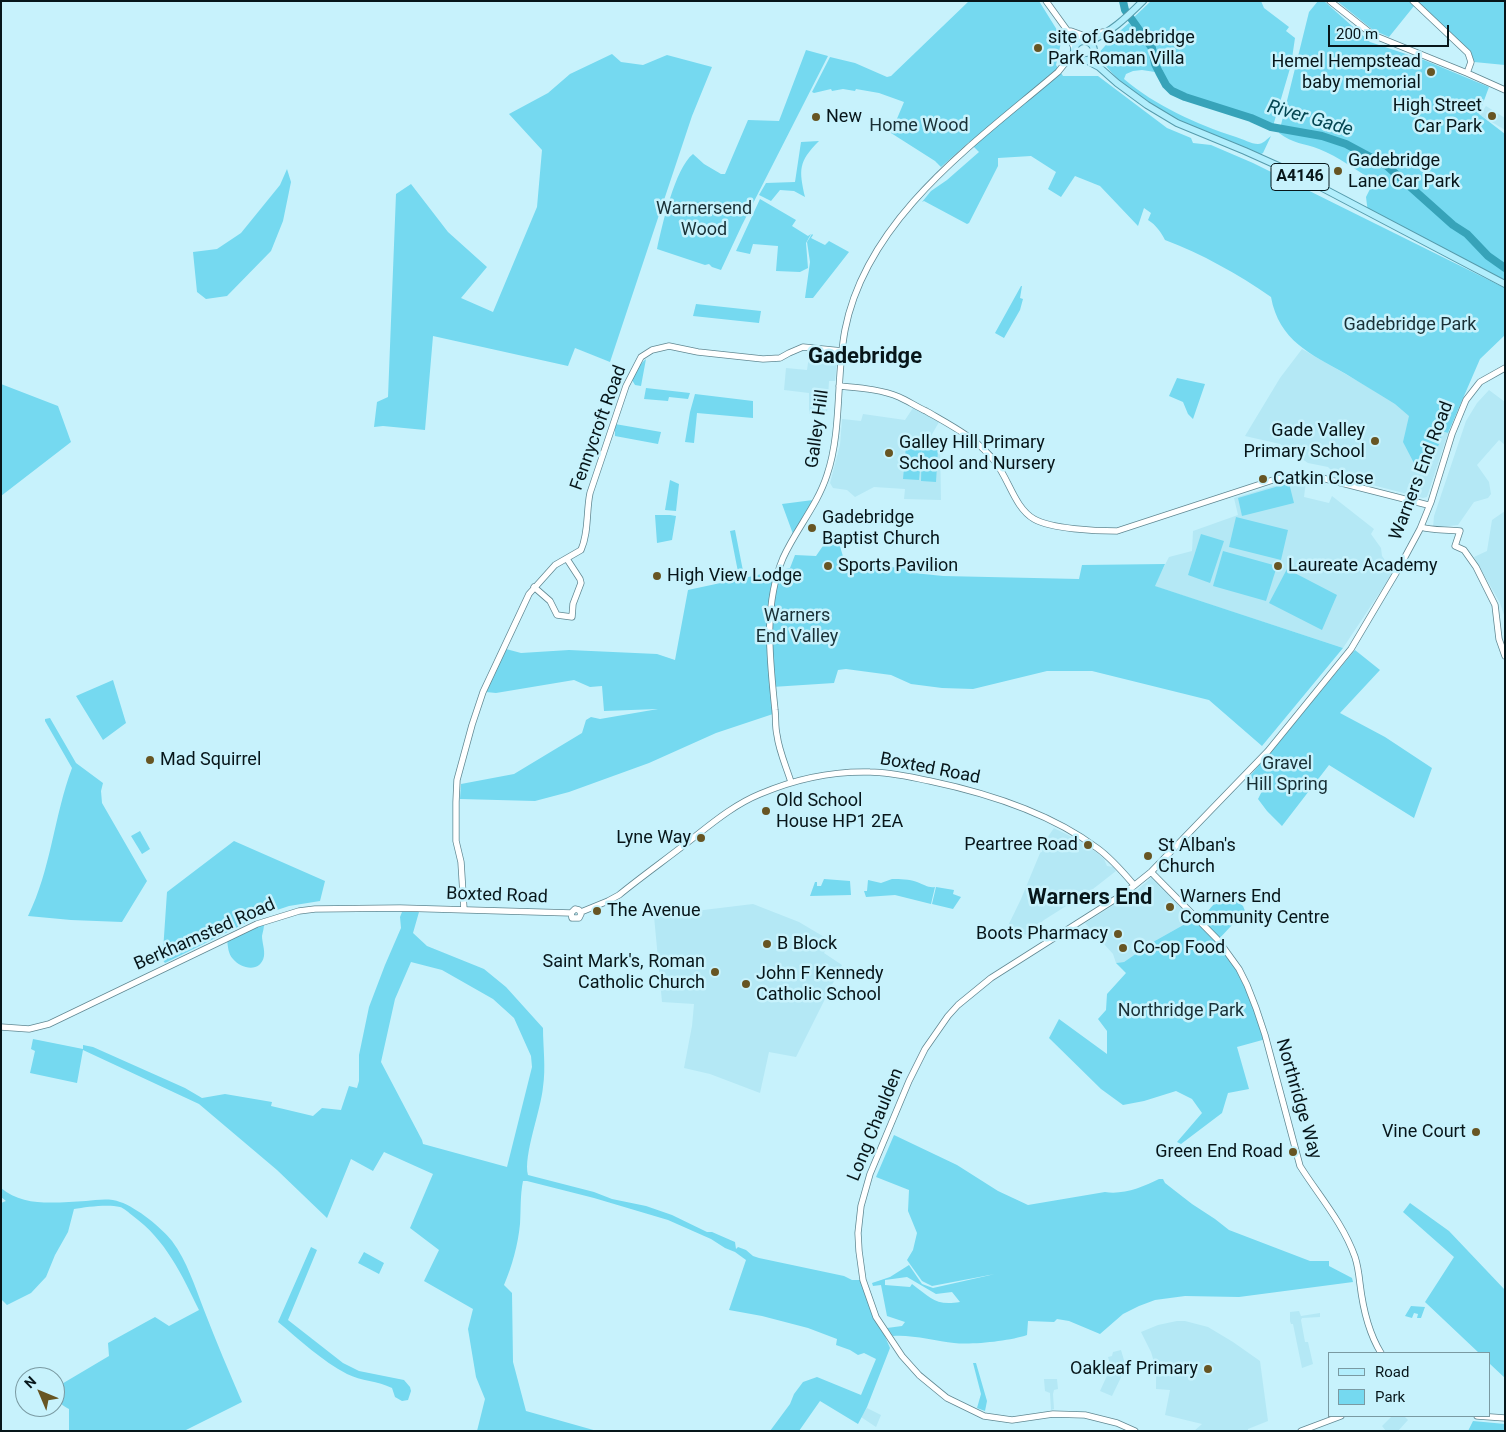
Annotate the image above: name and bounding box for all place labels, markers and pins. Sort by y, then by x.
place label: site of Gadebridge Park Roman Villa [1048,27,1195,70]
marker: site of Gadebridge Park Roman Villa [1032,42,1044,54]
place label: Hemel Hempstead baby memorial [1271,51,1421,94]
marker: Hemel Hempstead baby memorial [1425,66,1437,78]
place label: High Street Car Park [1393,95,1482,138]
place label: New [826,106,862,128]
marker: High Street Car Park [1486,110,1498,122]
marker: New [810,111,822,123]
place label: Gadebridge Lane Car Park [1348,150,1460,192]
marker: Gadebridge Lane Car Park [1332,165,1344,177]
place label: Gade Valley Primary School [1243,420,1365,462]
place label: Galley Hill Primary School and Nursery [899,432,1055,474]
marker: Gade Valley Primary School [1369,435,1381,447]
marker: Galley Hill Primary School and Nursery [883,447,895,459]
place label: Catkin Close [1273,468,1373,490]
marker: Catkin Close [1257,473,1269,485]
place label: Gadebridge Baptist Church [822,507,940,550]
marker: Gadebridge Baptist Church [806,522,818,534]
place label: Sports Pavilion [838,555,958,577]
place label: Laureate Academy [1288,555,1438,577]
marker: Sports Pavilion [822,560,834,572]
marker: Laureate Academy [1272,560,1284,572]
place label: High View Lodge [667,565,802,587]
marker: High View Lodge [651,570,663,582]
place label: Mad Squirrel [160,749,261,771]
marker: Mad Squirrel [144,754,156,766]
place label: Old School House HP1 2EA [776,790,903,832]
marker: Old School House HP1 2EA [760,805,772,817]
place label: Lyne Way [616,827,691,849]
marker: Lyne Way [695,832,707,844]
place label: Peartree Road [964,834,1078,856]
place label: St Alban's Church [1158,835,1236,878]
marker: Peartree Road [1082,839,1094,851]
marker: St Alban's Church [1142,850,1154,862]
place label: Warners End Community Centre [1180,886,1329,929]
place label: The Avenue [607,900,701,922]
marker: Warners End Community Centre [1164,901,1176,913]
marker: The Avenue [591,905,603,917]
place label: Boots Pharmacy [976,923,1108,945]
marker: Boots Pharmacy [1112,928,1124,940]
place label: B Block [777,933,837,955]
place label: Co-op Food [1133,937,1225,959]
marker: B Block [761,938,773,950]
marker: Co-op Food [1117,942,1129,954]
place label: Saint Mark's, Roman Catholic Church [543,951,705,994]
place label: John F Kennedy Catholic School [756,963,884,1006]
marker: Saint Mark's, Roman Catholic Church [709,966,721,978]
marker: John F Kennedy Catholic School [740,978,752,990]
place label: Vine Court [1382,1121,1466,1143]
marker: Vine Court [1470,1126,1482,1138]
place label: Green End Road [1155,1141,1283,1163]
marker: Green End Road [1287,1146,1299,1158]
place label: Oakleaf Primary [1070,1358,1198,1380]
marker: Oakleaf Primary [1202,1363,1214,1375]

